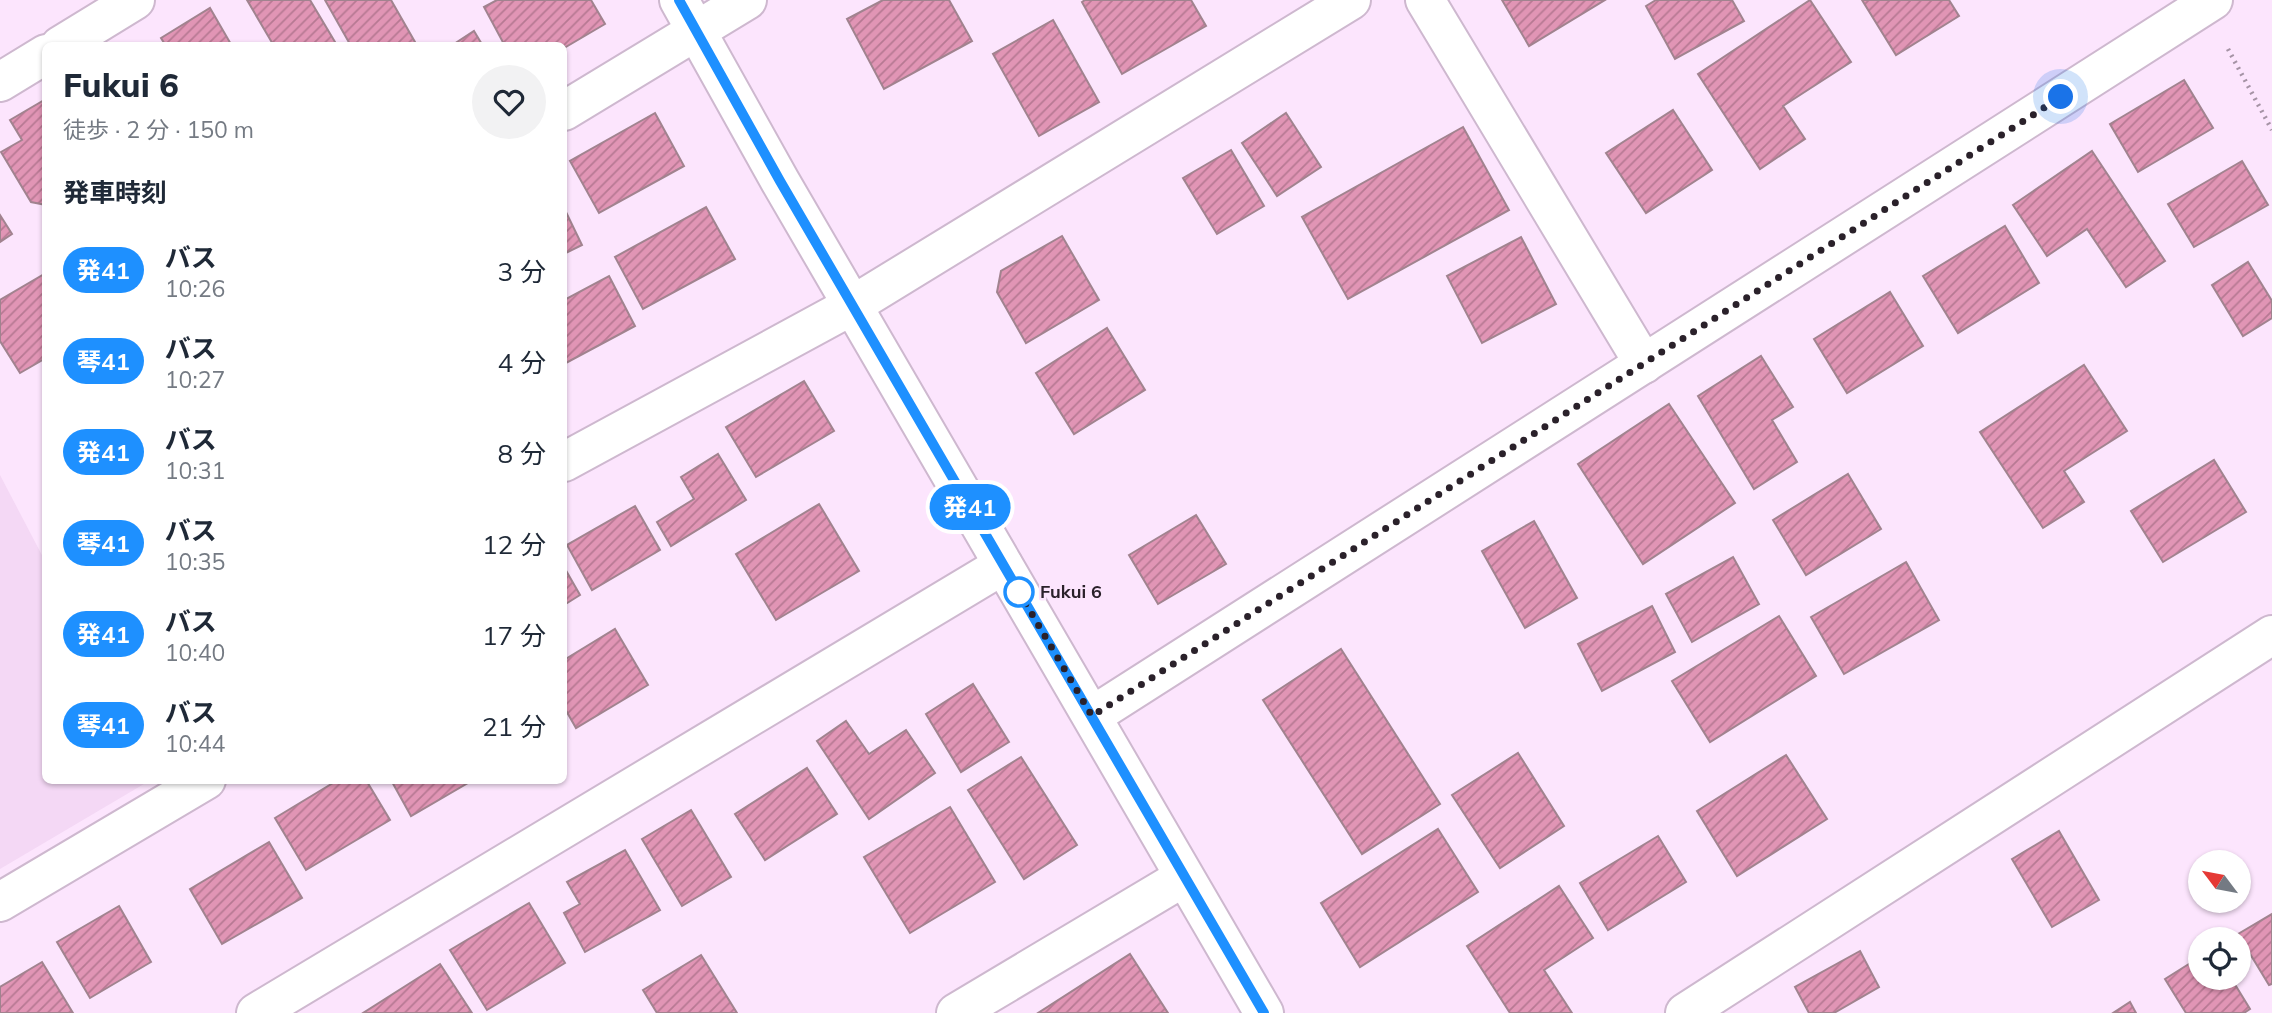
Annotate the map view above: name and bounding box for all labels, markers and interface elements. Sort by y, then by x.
text: Fukui 6 [63,64,179,105]
button: heart [472,65,546,139]
your location [2043,79,2078,114]
text: 徒歩 · 2 分 · 150 m [63,115,254,144]
text: 発車時刻 [63,176,167,209]
text: バス [165,241,217,274]
text: 発41 [77,255,130,285]
text: 3 分 [498,255,546,288]
text: 10:26 [165,274,225,303]
text: バス [165,332,217,365]
text: 琴41 [77,346,130,376]
text: 4 分 [498,346,546,379]
text: 10:27 [165,365,225,394]
text: バス [165,423,217,456]
text: 発41 [77,437,130,467]
text: 8 分 [498,437,546,470]
text: 10:31 [165,456,225,485]
line badge: 発41 [930,484,1010,530]
text: 発41 [944,492,996,522]
text: バス [165,514,217,547]
text: 琴41 [77,528,130,558]
text: 12 分 [482,528,546,561]
text: 10:35 [165,547,225,576]
marker: Fukui 6 [1004,577,1034,607]
place label: Fukui 6 [1040,580,1102,603]
text: バス [165,605,217,638]
text: 発41 [77,619,130,649]
text: 17 分 [482,619,546,652]
text: 10:40 [165,638,225,667]
text: バス [165,696,217,729]
text: 琴41 [77,710,130,740]
text: 21 分 [482,710,546,743]
text: 10:44 [165,729,225,758]
north arrow [2188,850,2250,914]
map controls [2188,850,2251,990]
button: locate [2188,927,2251,990]

